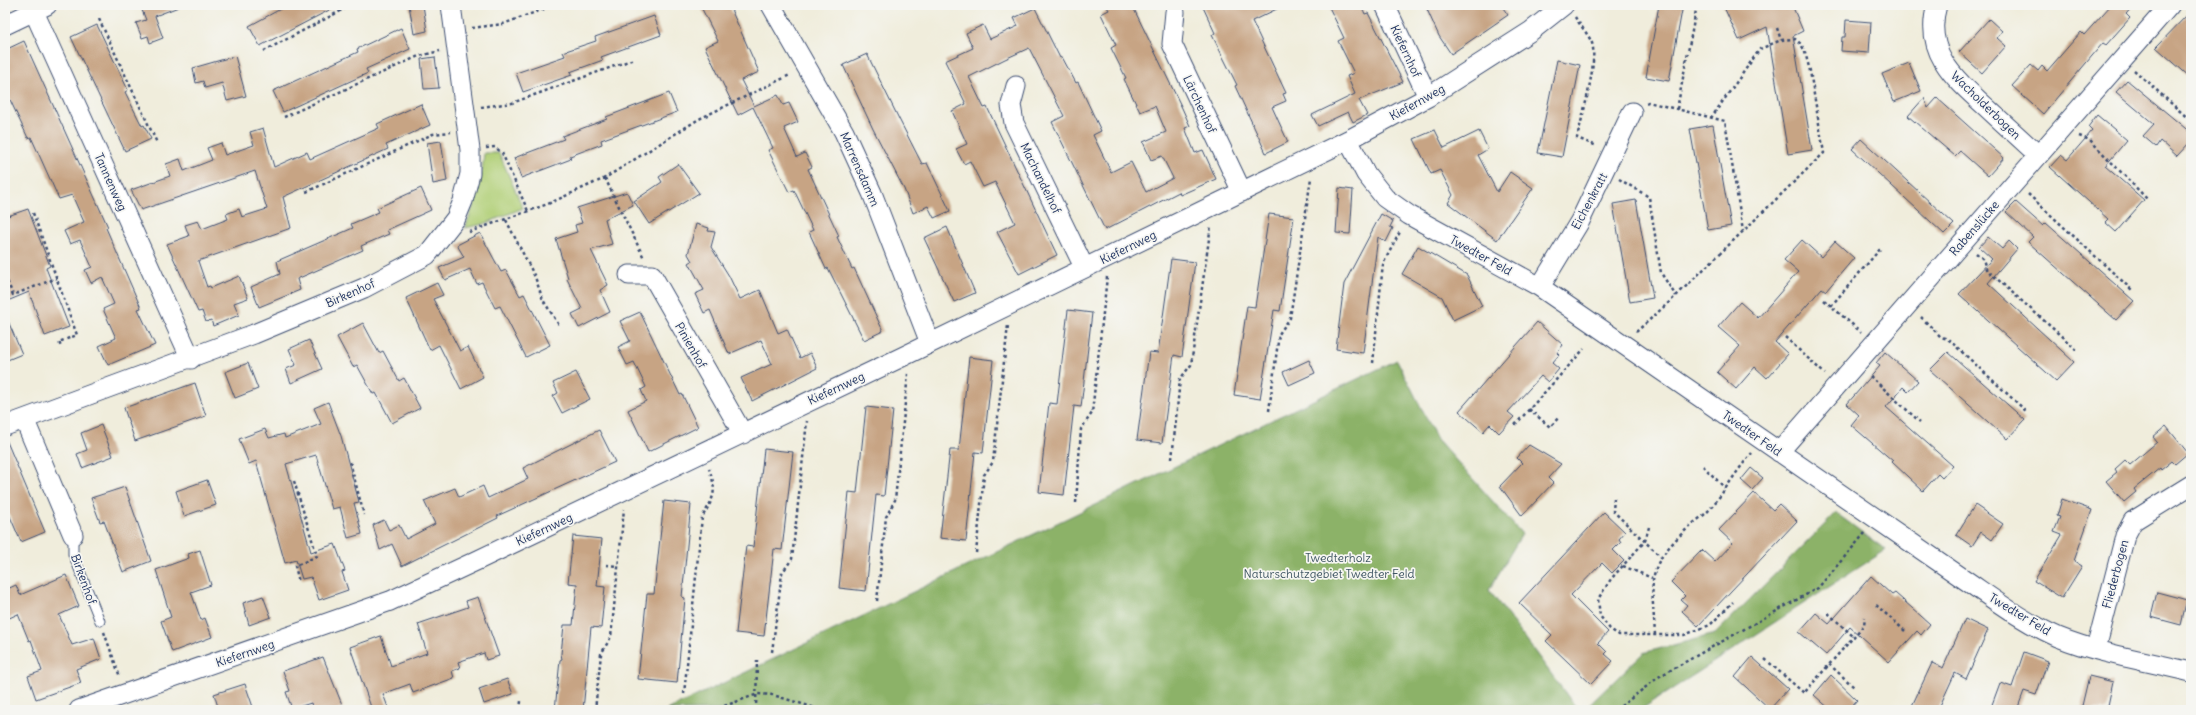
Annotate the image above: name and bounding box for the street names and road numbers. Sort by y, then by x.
street label: Kiefernhof [1387,22,1425,81]
street label: Wacholderbogen [1948,68,2024,142]
street label: Lärchenhof [1180,73,1220,136]
street label: Kiefernweg [1387,81,1447,123]
street label: Marrensdamm [837,130,883,209]
street label: Machandelhof [1017,140,1065,217]
street label: Tannenweg [92,151,130,213]
street label: Eichenkratt [1568,170,1610,232]
street label: Rabenslücke [1946,197,2002,259]
street label: Kiefernweg [1097,227,1159,267]
street label: Twedter Feld [1447,232,1515,278]
street label: Birkenhof [323,275,378,311]
street label: Pinienhof [672,319,711,372]
street label: Kiefernweg [805,368,867,408]
street label: Twedter Feld [1719,407,1785,459]
street label: Kiefernweg [513,509,575,549]
street label: Fliederbogen [2099,538,2131,610]
street label: Birkenhof [68,552,100,607]
street label: Twedter Feld [1987,590,2053,638]
street label: Kiefernweg [214,636,276,670]

